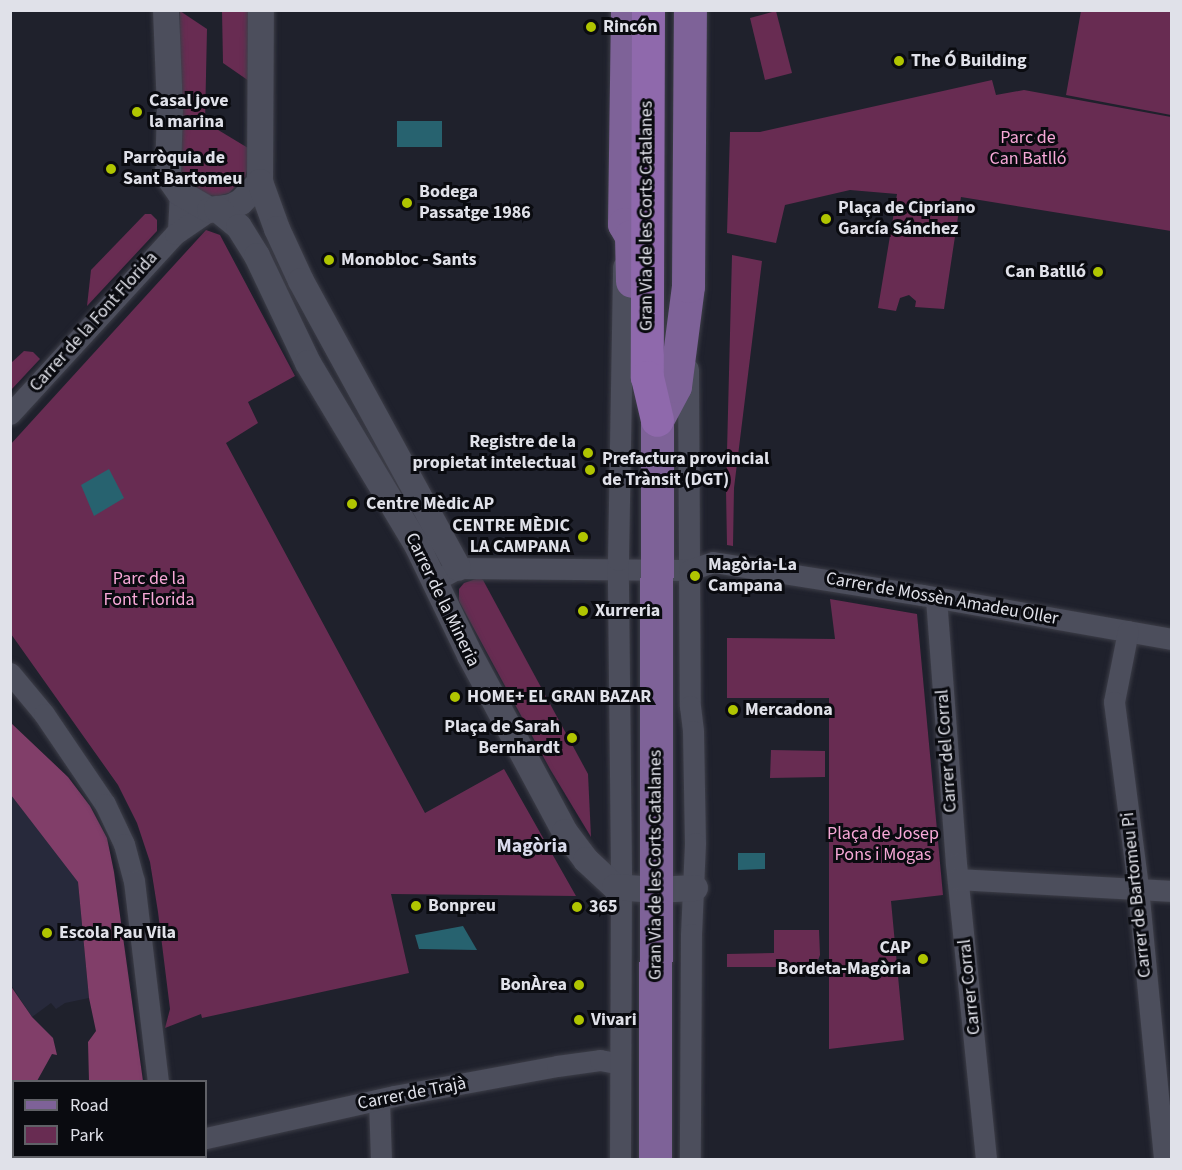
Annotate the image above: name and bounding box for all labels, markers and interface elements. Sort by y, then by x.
place label: Rincón [603,16,658,38]
marker: Rincón [584,20,598,34]
place label: The Ó Building [911,50,1027,72]
marker: The Ó Building [892,54,906,68]
place label: Casal jove la marina [149,91,229,134]
street label: Gran Via de les Corts Catalanes [636,101,658,331]
marker: Casal jove la marina [130,105,144,119]
park label: Parc de Can Batlló [989,128,1067,170]
place label: Parròquia de Sant Bartomeu [123,148,242,190]
marker: Parròquia de Sant Bartomeu [104,162,118,176]
place label: Bodega Passatge 1986 [419,182,531,224]
marker: Bodega Passatge 1986 [400,196,414,210]
place label: Plaça de Cipriano García Sánchez [838,198,976,240]
marker: Plaça de Cipriano García Sánchez [819,212,833,226]
street label: Carrer de la Font Florida [25,247,163,397]
place label: Monobloc - Sants [341,249,477,271]
marker: Monobloc - Sants [322,253,336,267]
place label: Can Batlló [1005,261,1086,283]
marker: Can Batlló [1091,265,1105,279]
place label: Registre de la propietat intelectual [412,432,576,474]
marker: Registre de la propietat intelectual [581,446,595,460]
place label: Prefactura provincial de Trànsit (DGT) [602,449,769,492]
marker: Prefactura provincial de Trànsit (DGT) [583,463,597,477]
place label: Centre Mèdic AP [366,493,494,515]
marker: Centre Mèdic AP [343,495,361,513]
place label: CENTRE MÈDIC LA CAMPANA [452,516,570,558]
marker: CENTRE MÈDIC LA CAMPANA [574,528,592,546]
street label: Carrer de la Mineria [400,530,484,670]
place label: Magòria-La Campana [708,555,797,598]
marker: Magòria-La Campana [686,567,704,585]
street label: Carrer de Mossèn Amadeu Oller [824,568,1060,630]
park label: Parc de la Font Florida [104,569,194,612]
place label: Xurreria [595,600,660,622]
marker: Xurreria [576,604,590,618]
place label: HOME+ EL GRAN BAZAR [467,686,651,708]
street label: Carrer del Corral [932,689,962,813]
marker: HOME+ EL GRAN BAZAR [448,690,462,704]
place label: Mercadona [745,699,833,721]
marker: Mercadona [726,703,740,717]
place label: Plaça de Sarah Bernhardt [444,717,560,760]
marker: Plaça de Sarah Bernhardt [565,731,579,745]
street label: Gran Via de les Corts Catalanes [645,750,667,980]
street label: Carrer de Bartomeu Pi [1118,811,1156,979]
park label: Plaça de Josep Pons i Mogas [827,824,939,866]
district label: Magòria [496,834,568,858]
place label: Bonpreu [428,895,496,917]
place label: 365 [589,896,618,918]
marker: Bonpreu [409,899,423,913]
marker: 365 [570,900,584,914]
place label: Escola Pau Vila [59,922,176,944]
marker: Escola Pau Vila [40,926,54,940]
place label: CAP Bordeta-Magòria [778,938,911,980]
street label: Carrer Corral [954,938,986,1036]
marker: CAP Bordeta-Magòria [916,952,930,966]
place label: BonÀrea [500,974,567,996]
marker: BonÀrea [572,978,586,992]
place label: Vivari [591,1009,637,1031]
marker: Vivari [572,1013,586,1027]
street label: Carrer de Trajà [356,1073,468,1115]
legend [12,1080,207,1158]
text: Road [70,1093,109,1118]
text: Park [70,1123,104,1148]

